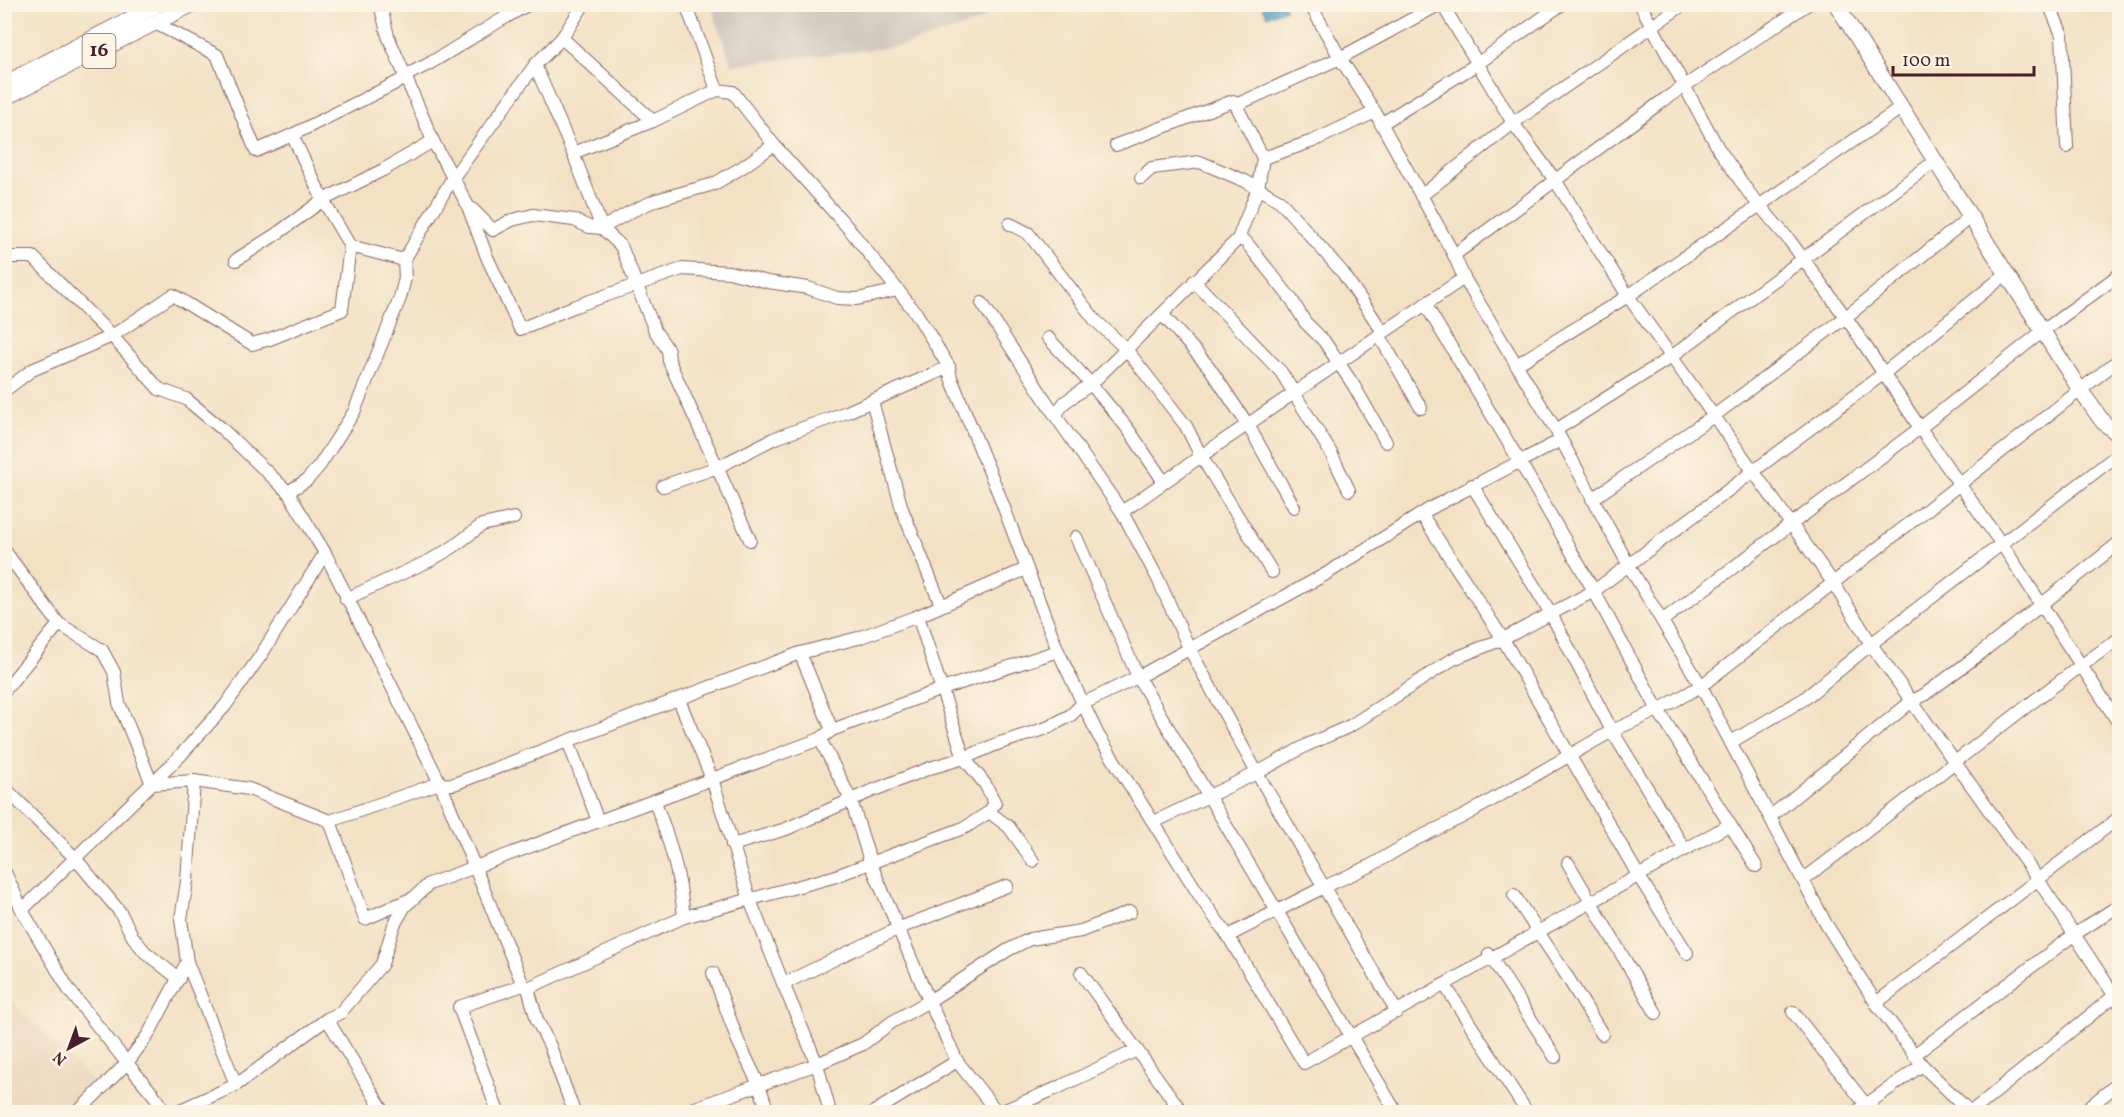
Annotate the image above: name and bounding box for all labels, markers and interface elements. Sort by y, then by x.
road number: 16 [82,34,116,68]
scale bar [1893,39,2034,77]
text: 100 m [1902,49,1951,74]
north arrow [39,1018,99,1078]
text: N [49,1045,72,1070]

